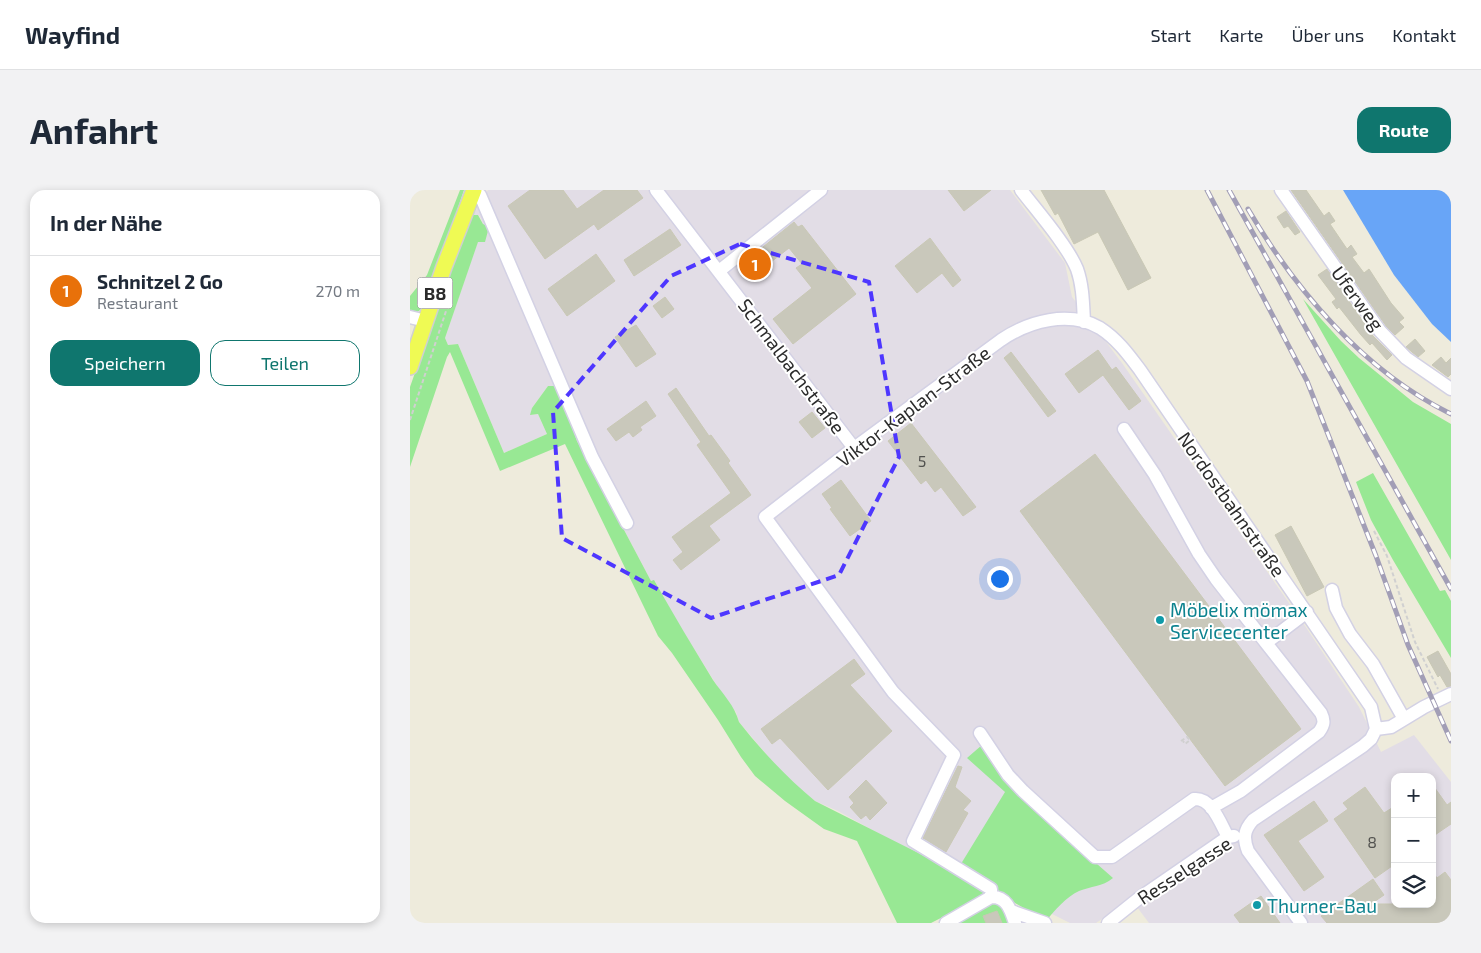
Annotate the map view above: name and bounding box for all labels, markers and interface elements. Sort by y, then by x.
text: Wayfind [25,20,120,49]
text: Start [1150,24,1191,46]
text: Karte [1219,24,1264,46]
text: Über uns [1292,24,1364,46]
text: Kontakt [1392,24,1456,46]
button: Route [1357,107,1451,153]
text: Anfahrt [30,109,158,151]
text: In der Nähe [50,210,162,235]
pin: 1 [739,245,771,283]
street label: Uferweg [1327,261,1389,335]
text: Schnitzel 2 Go [97,270,223,293]
road number: B8 [418,278,452,309]
text: 1 [63,281,69,300]
text: 270 m [316,281,360,300]
text: Restaurant [97,293,178,312]
street label: Schmalbachstraße [734,294,850,438]
button: Speichern [50,340,200,386]
button: Teilen [210,340,360,386]
street label: Viktor-Kaplan-Straße [832,341,994,471]
street label: Nordostbahnstraße [1173,427,1291,581]
house number: 5 [918,451,926,470]
your location [987,566,1013,592]
place label: Möbelix mömax Servicecenter [1170,598,1308,643]
marker: Möbelix mömax Servicecenter [1154,614,1166,626]
map controls [1391,773,1436,908]
button: + [1391,773,1436,818]
button: − [1391,818,1436,863]
street label: Resselgasse [1133,831,1235,909]
house number: 8 [1367,832,1377,851]
button: layers [1391,863,1436,908]
place label: Thurner-Bau [1267,894,1377,917]
marker: Thurner-Bau [1251,899,1263,911]

